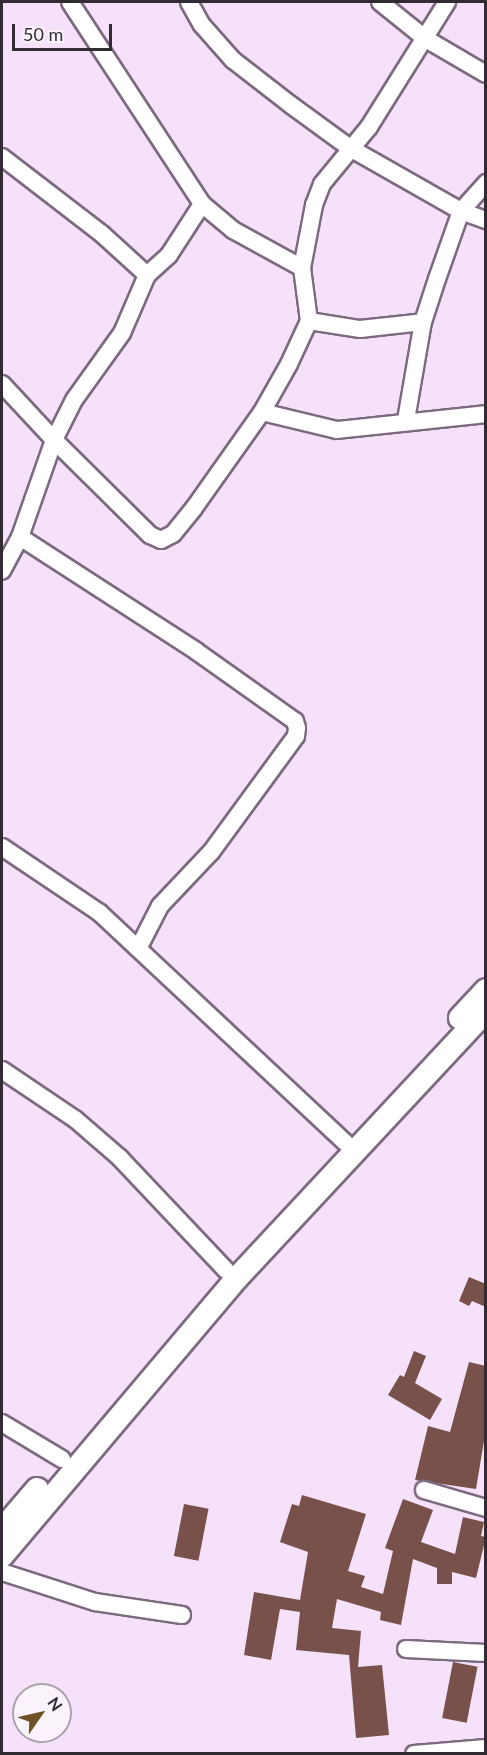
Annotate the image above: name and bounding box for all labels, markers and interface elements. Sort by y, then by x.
scale bar [15,12,116,50]
text: 50 m [23,23,63,45]
north arrow [12,1683,72,1743]
text: N [44,1693,67,1714]

